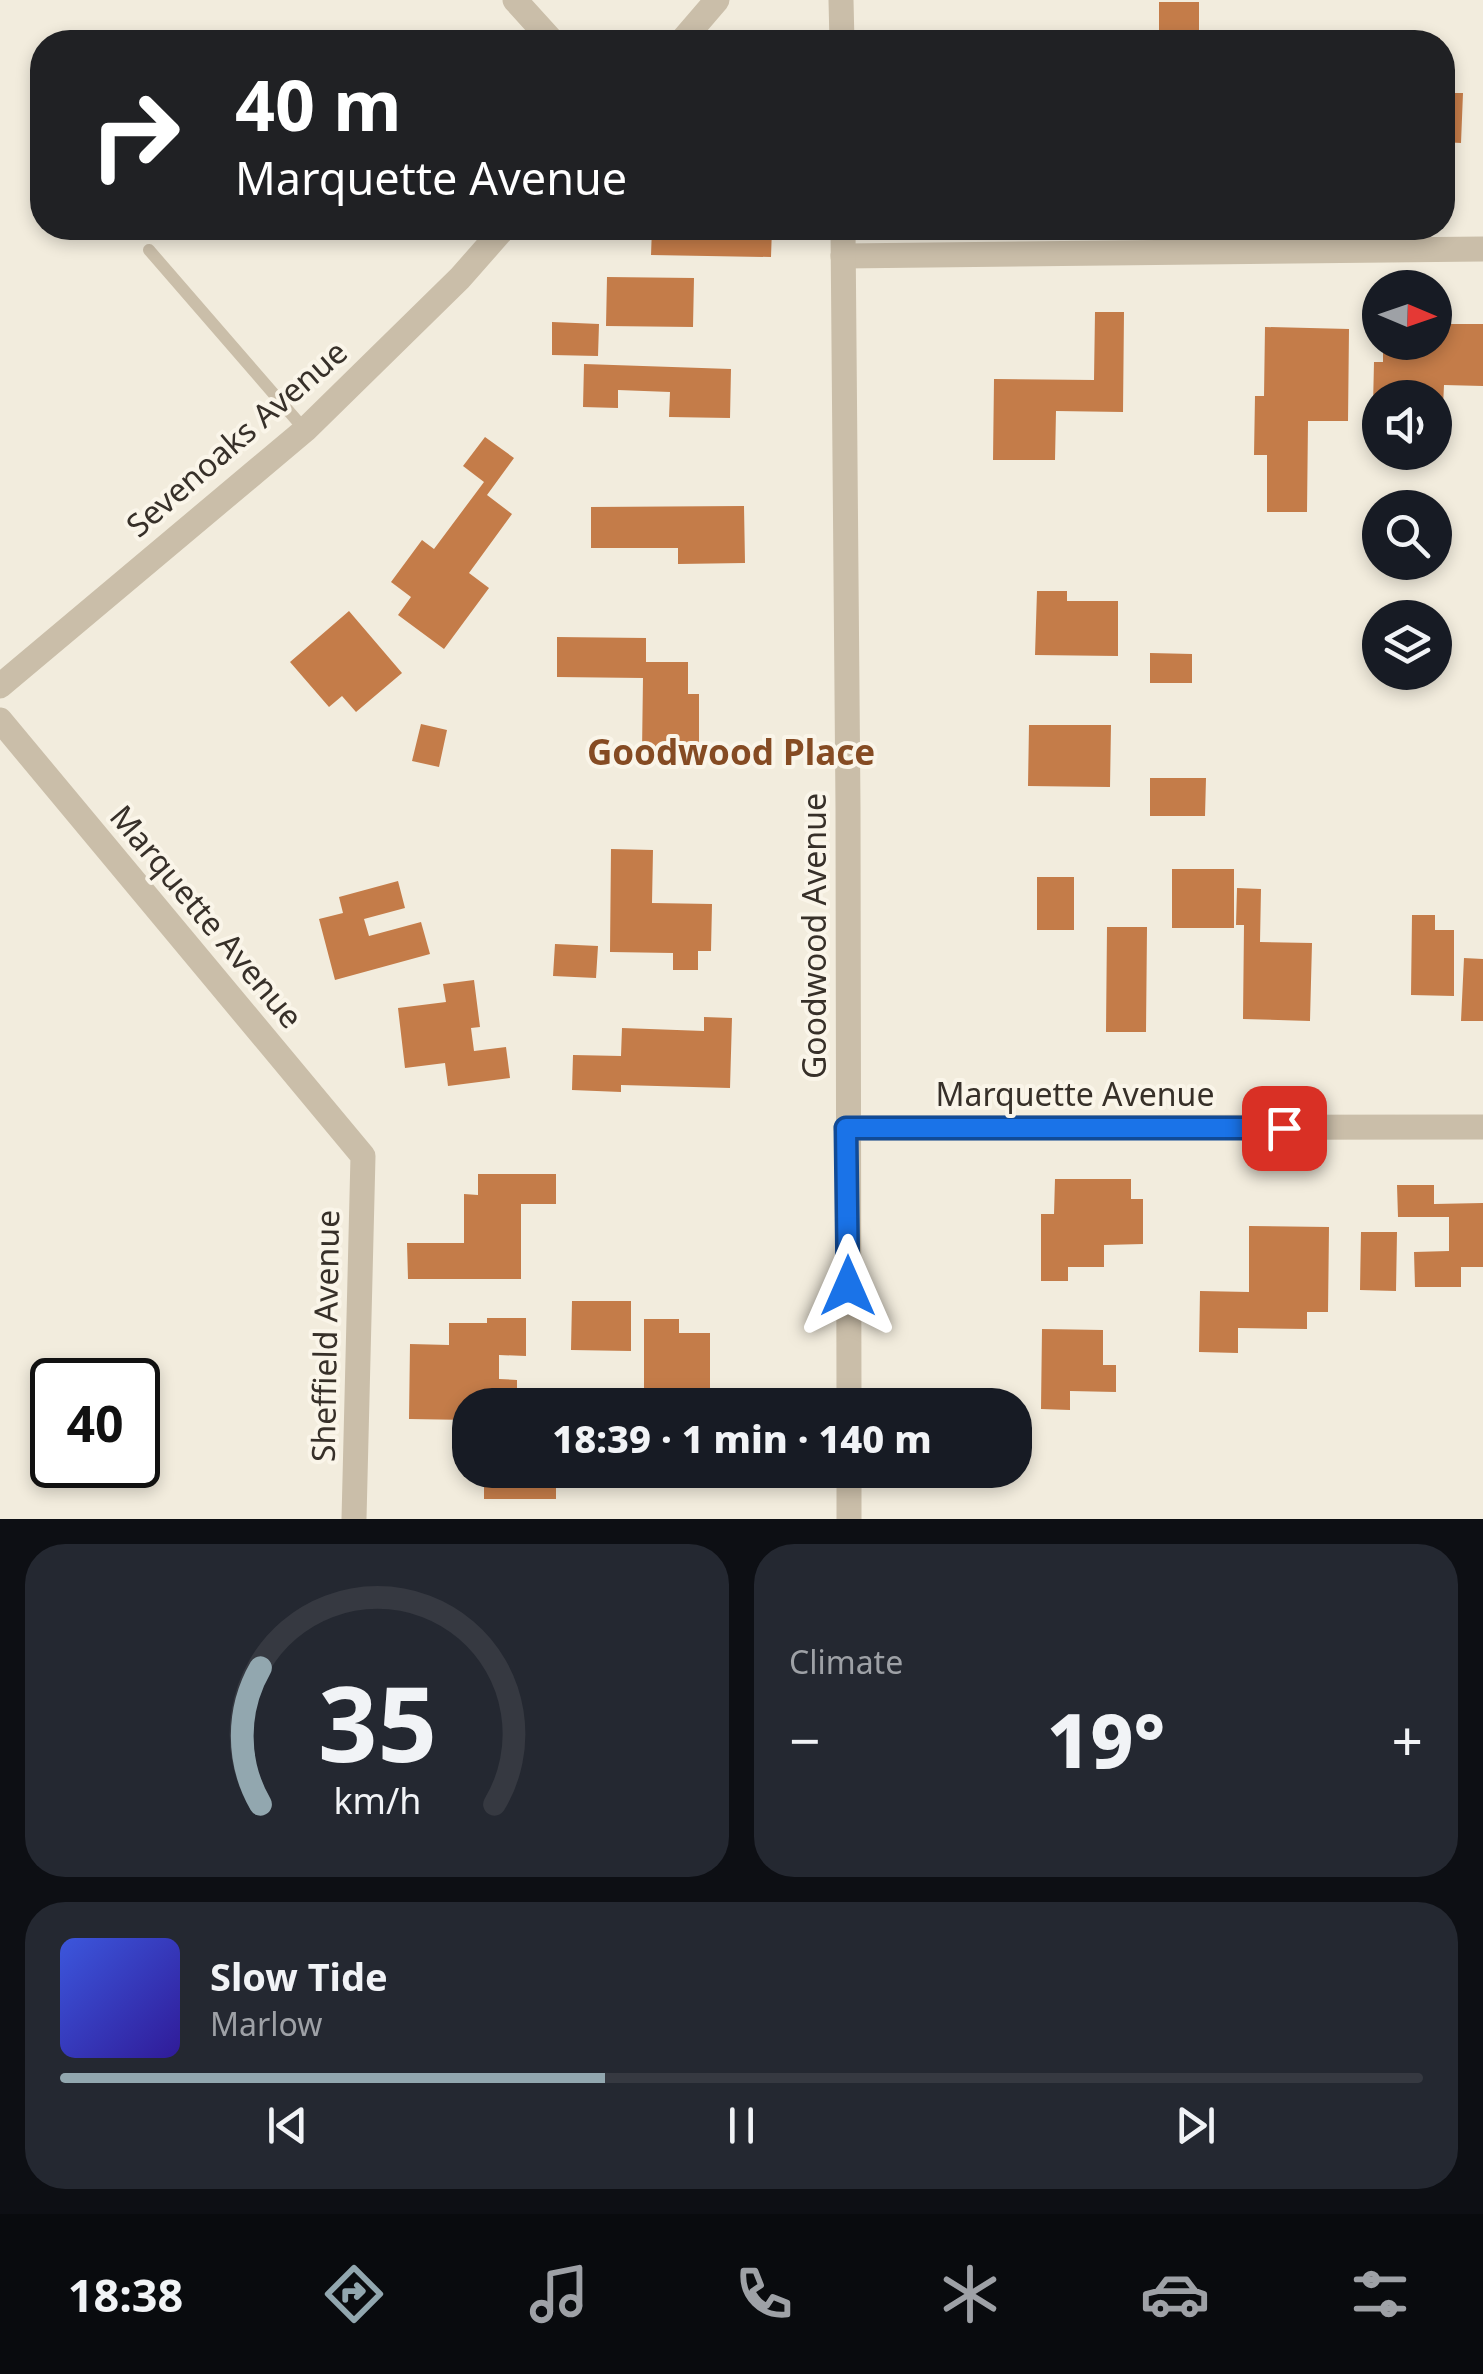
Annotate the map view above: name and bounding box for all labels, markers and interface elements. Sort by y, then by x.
text: 40 m [235,56,402,152]
icon: right [70,70,200,200]
text: Marquette Avenue [235,147,627,208]
north arrow [1362,270,1452,360]
map controls [1362,270,1452,690]
street label: Sevenoaks Avenue [116,330,356,546]
button: sound [1362,380,1452,470]
button: search [1362,490,1452,580]
button: layers [1362,600,1452,690]
district label: Goodwood Place [587,728,875,775]
street label: Goodwood Avenue [792,793,835,1079]
street label: Marquette Avenue [101,795,313,1037]
street label: Marquette Avenue [936,1072,1214,1115]
pin [1242,1086,1327,1171]
icon: arrive [1257,1101,1312,1156]
street label: Sheffield Avenue [301,1209,348,1462]
position arrow [796,1234,900,1338]
speed limit sign: 40 [30,1358,160,1488]
text: 18:39 · 1 min · 140 m [552,1412,932,1464]
text: Climate [789,1640,903,1683]
text: 35 [318,1651,436,1792]
text: 19° [1047,1688,1165,1790]
text: − [789,1702,820,1777]
text: + [1392,1702,1423,1777]
text: km/h [333,1776,421,1824]
text: Slow Tide [210,1950,388,2002]
text: Marlow [210,2002,322,2045]
icon: previous [260,2098,315,2153]
icon: pause [714,2098,769,2153]
icon: next [1168,2098,1223,2153]
icon: directions [319,2259,389,2329]
icon: music [524,2259,594,2329]
icon: phone [729,2259,799,2329]
icon: climate [935,2259,1005,2329]
icon: car [1140,2259,1210,2329]
icon: filters [1345,2259,1415,2329]
text: 18:38 [68,2264,183,2325]

